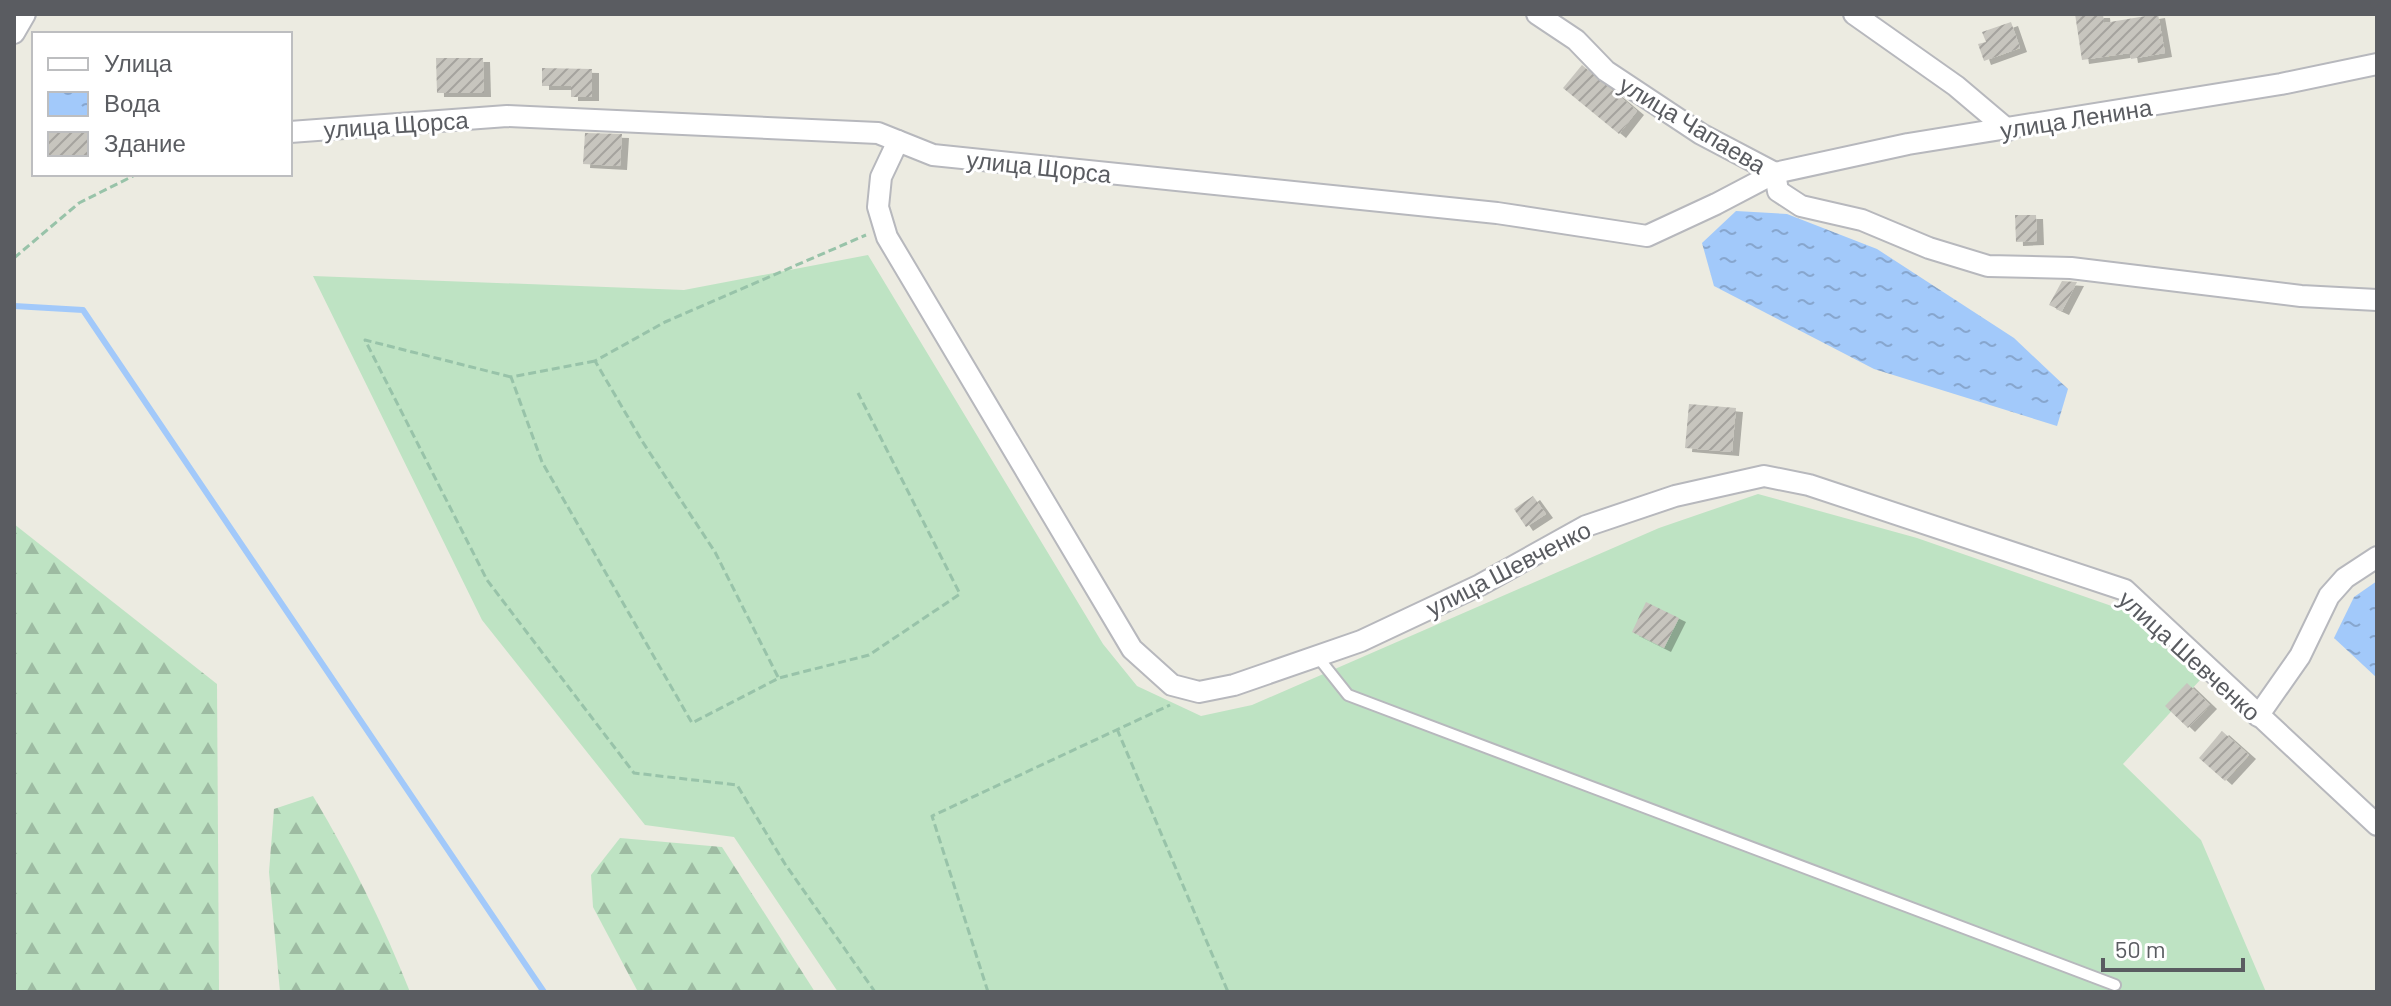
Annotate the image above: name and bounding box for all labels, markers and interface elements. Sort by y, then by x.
legend [32,32,292,176]
text: Улица [104,48,173,77]
street label: улица Чапаева [1615,69,1772,179]
text: Вода [104,88,161,117]
street label: улица Ленина [1998,92,2155,144]
street label: улица Щорса [323,104,470,144]
text: Здание [104,128,186,157]
street label: улица Щорса [965,144,1113,188]
street label: улица Шевченко [1421,514,1595,622]
street label: улица Шевченко [2113,584,2267,726]
scale bar [2103,922,2243,972]
text: 50 m [2115,934,2166,963]

